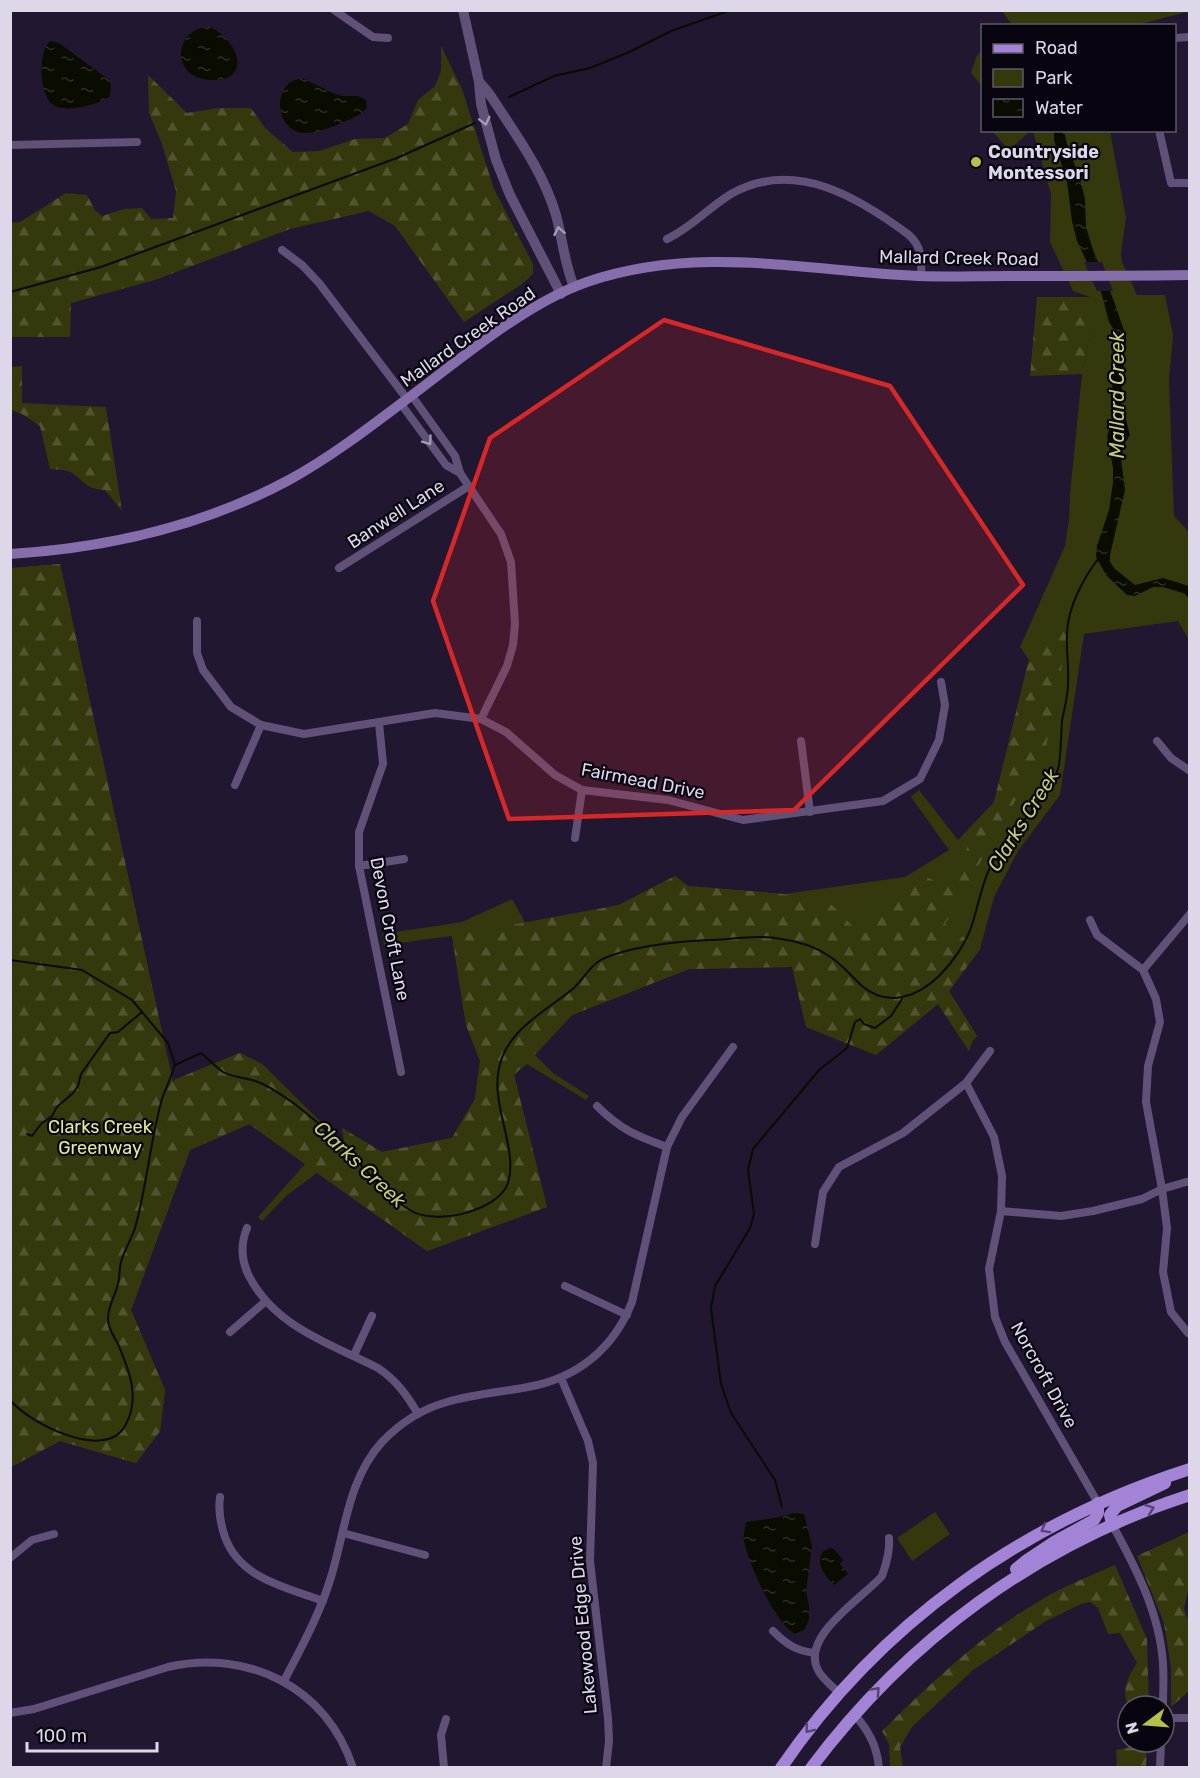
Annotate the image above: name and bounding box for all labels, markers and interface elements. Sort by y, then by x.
legend [981,24,1176,132]
text: Road [1035,37,1078,59]
text: Park [1035,67,1073,89]
text: Water [1035,97,1083,119]
one-way arrow [478,116,490,126]
place label: Countryside Montessori [988,141,1099,184]
marker: Countryside Montessori [969,155,983,169]
one-way arrow [553,226,566,236]
street label: Mallard Creek Road [879,246,1039,270]
street label: Mallard Creek Road [396,282,540,392]
water label: Mallard Creek [1105,331,1129,458]
one-way arrow [421,434,432,445]
street label: Banwell Lane [343,474,449,554]
street label: Fairmead Drive [579,758,707,804]
water label: Clarks Creek [982,764,1064,876]
street label: Devon Croft Lane [365,855,415,1003]
park label: Clarks Creek Greenway [48,1116,153,1159]
water label: Clarks Creek [309,1116,411,1213]
street label: Norcroft Drive [1006,1318,1082,1432]
one-way arrow [1144,1503,1155,1516]
one-way arrow [1041,1522,1052,1533]
street label: Lakewood Edge Drive [564,1535,602,1715]
one-way arrow [869,1687,880,1698]
north arrow [1116,1694,1176,1754]
scale bar [27,1715,158,1753]
text: N [1121,1720,1143,1736]
one-way arrow [805,1723,816,1734]
text: 100 m [36,1725,87,1747]

